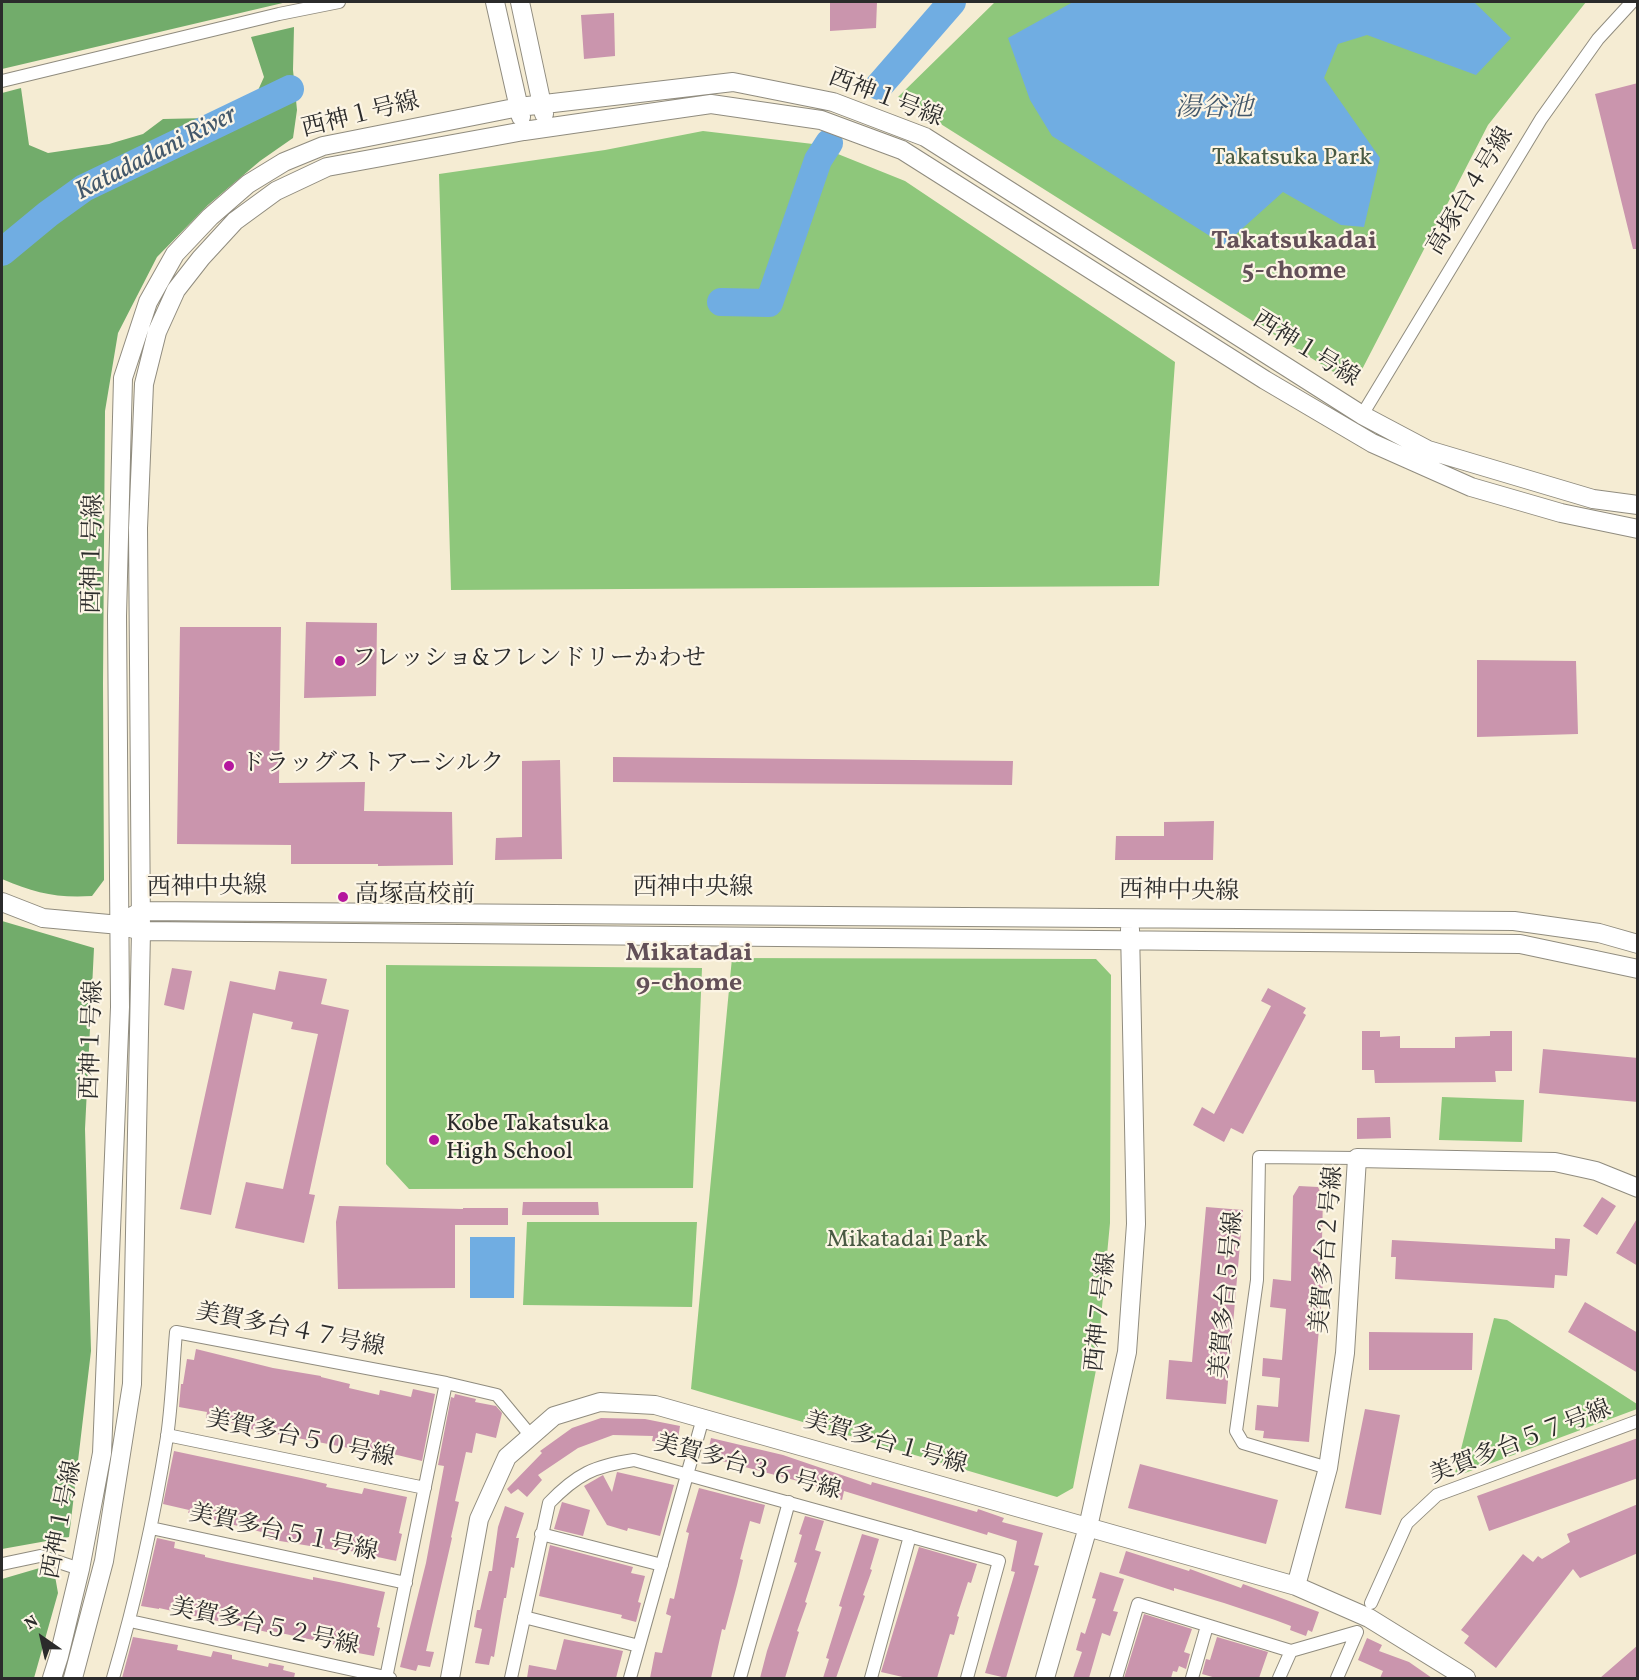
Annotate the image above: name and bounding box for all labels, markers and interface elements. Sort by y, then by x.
street label: 西神１号線 [824,65,946,135]
street label: 西神１号線 [299,89,423,145]
water label: 湯谷池 [1175,94,1253,126]
water label: Katadadani River [71,101,243,209]
street label: 高塚台４号線 [1423,123,1521,261]
park label: Takatsuka Park [1212,146,1372,174]
district label: Takatsukadai 5-chome [1211,227,1377,288]
street label: 西神１号線 [1246,307,1364,395]
street label: 西神１号線 [80,494,110,614]
place label: フレッショ&フレンドリーかわせ [352,647,706,675]
marker: フレッショ&フレンドリーかわせ [333,654,347,668]
place label: ドラッグストアーシルク [241,752,504,780]
marker: ドラッグストアーシルク [222,759,236,773]
street label: 西神中央線 [147,874,267,904]
street label: 西神中央線 [633,876,753,904]
street label: 西神中央線 [1119,878,1239,908]
place label: 高塚高校前 [355,883,475,911]
marker: 高塚高校前 [336,890,350,904]
district label: Mikatadai 9-chome [625,939,753,1000]
street label: 西神１号線 [78,980,110,1100]
place label: Kobe Takatsuka High School [446,1112,610,1168]
marker: Kobe Takatsuka High School [427,1133,441,1147]
street label: 美賀多台２号線 [1307,1165,1351,1335]
street label: 美賀多台５号線 [1207,1210,1251,1380]
park label: Mikatadai Park [826,1228,988,1256]
street label: 西神７号線 [1082,1251,1124,1373]
street label: 美賀多台４７号線 [193,1300,387,1364]
street label: 美賀多台５７号線 [1426,1396,1616,1492]
street label: 美賀多台５０号線 [203,1407,397,1475]
street label: 美賀多台１号線 [800,1408,970,1482]
street label: 美賀多台３６号線 [651,1430,843,1508]
street label: 西神１号線 [38,1458,90,1582]
street label: 美賀多台５１号線 [186,1501,380,1569]
street label: 美賀多台５２号線 [167,1595,361,1663]
north arrow [12,1608,72,1668]
text: N [21,1611,43,1635]

